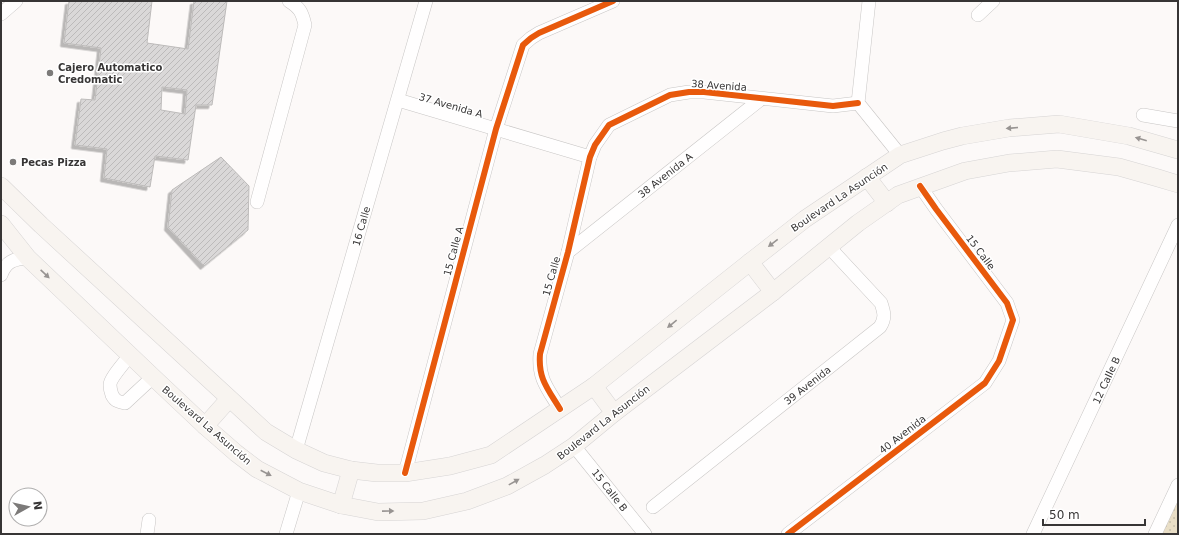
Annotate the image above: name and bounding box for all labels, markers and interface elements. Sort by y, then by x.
place label: Cajero Automatico Credomatic [58,62,162,85]
marker: Cajero Automatico Credomatic [45,68,55,78]
street label: 38 Avenida [691,78,747,93]
street label: 37 Avenida A [418,91,484,120]
one-way arrow [1006,125,1018,131]
one-way arrow [1134,136,1146,142]
street label: 38 Avenida A [636,151,695,200]
marker: Pecas Pizza [8,157,18,167]
place label: Pecas Pizza [21,157,86,168]
street label: Boulevard La Asunción [789,161,890,234]
street label: 16 Calle [351,205,372,247]
street label: 15 Calle A [442,225,465,277]
street label: 15 Calle [964,233,997,272]
one-way arrow [768,239,779,247]
street label: 15 Calle [541,255,562,297]
one-way arrow [40,269,50,279]
one-way arrow [666,320,677,328]
street label: 12 Calle B [1091,355,1122,406]
street label: 39 Avenida [782,364,833,407]
street label: Boulevard La Asunción [555,383,652,462]
street label: Boulevard La Asunción [160,384,253,467]
street label: 40 Avenida [877,413,928,456]
street label: 15 Calle B [590,467,630,514]
one-way arrow [260,470,272,476]
one-way arrow [508,479,520,486]
north arrow [8,487,48,527]
text: N [30,500,44,511]
scale bar [1043,501,1145,527]
one-way arrow [382,508,395,514]
text: 50 m [1049,508,1080,522]

